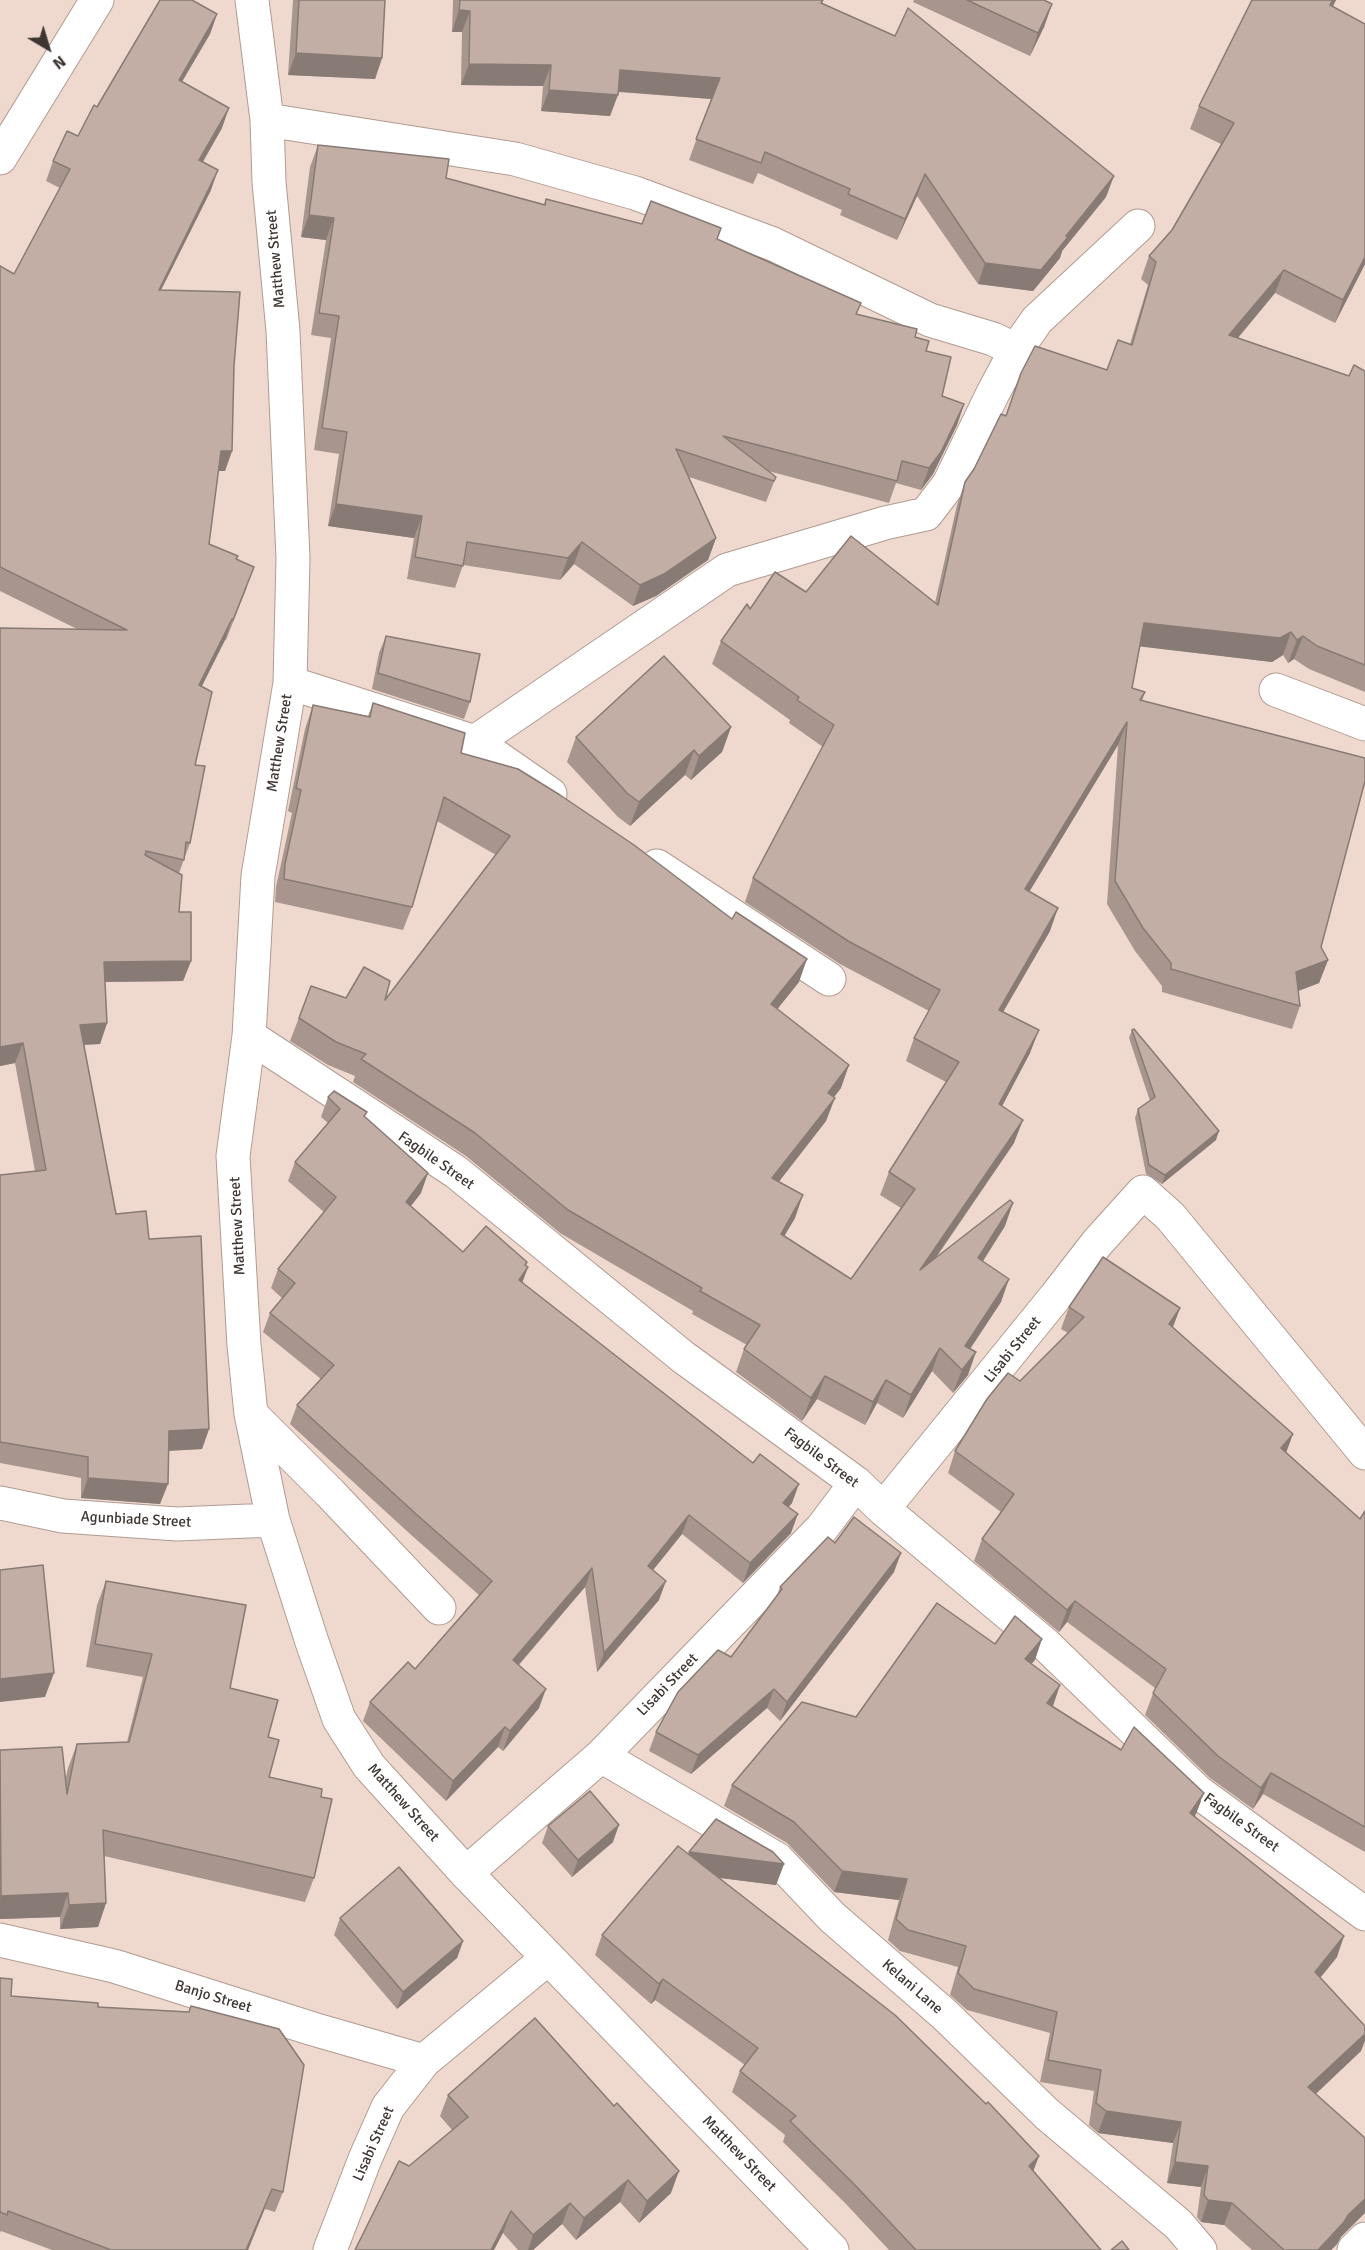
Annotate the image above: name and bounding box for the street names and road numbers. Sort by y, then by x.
street label: Matthew Street [263,209,289,309]
street label: Matthew Street [263,693,297,793]
street label: Fagbile Street [394,1128,478,1194]
street label: Matthew Street [226,1176,250,1276]
street label: Lisabi Street [981,1313,1045,1387]
street label: Fagbile Street [780,1424,862,1492]
street label: Agunbiade Street [80,1508,192,1532]
street label: Lisabi Street [634,1650,702,1720]
street label: Matthew Street [363,1760,443,1846]
street label: Fagbile Street [1200,1790,1282,1856]
street label: Kelani Lane [878,1956,946,2018]
street label: Banjo Street [172,1977,254,2017]
street label: Lisabi Street [349,2104,399,2184]
street label: Matthew Street [698,2112,780,2196]

